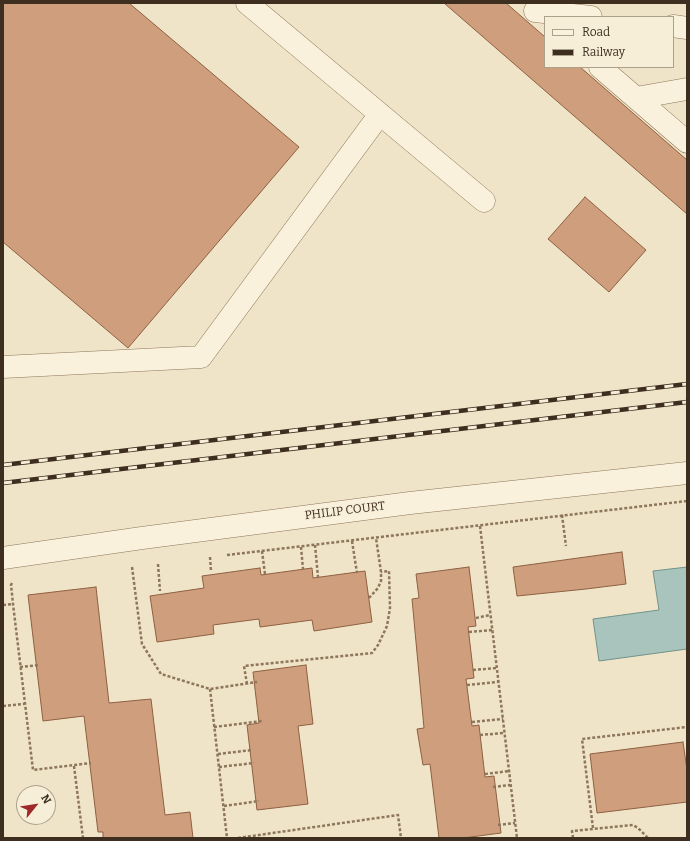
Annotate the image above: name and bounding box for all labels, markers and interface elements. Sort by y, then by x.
legend [544,16,674,68]
text: Road [582,25,610,39]
text: Railway [582,45,625,59]
street label: PHILIP COURT [304,499,386,523]
north arrow [16,785,56,825]
text: N [38,792,54,806]

